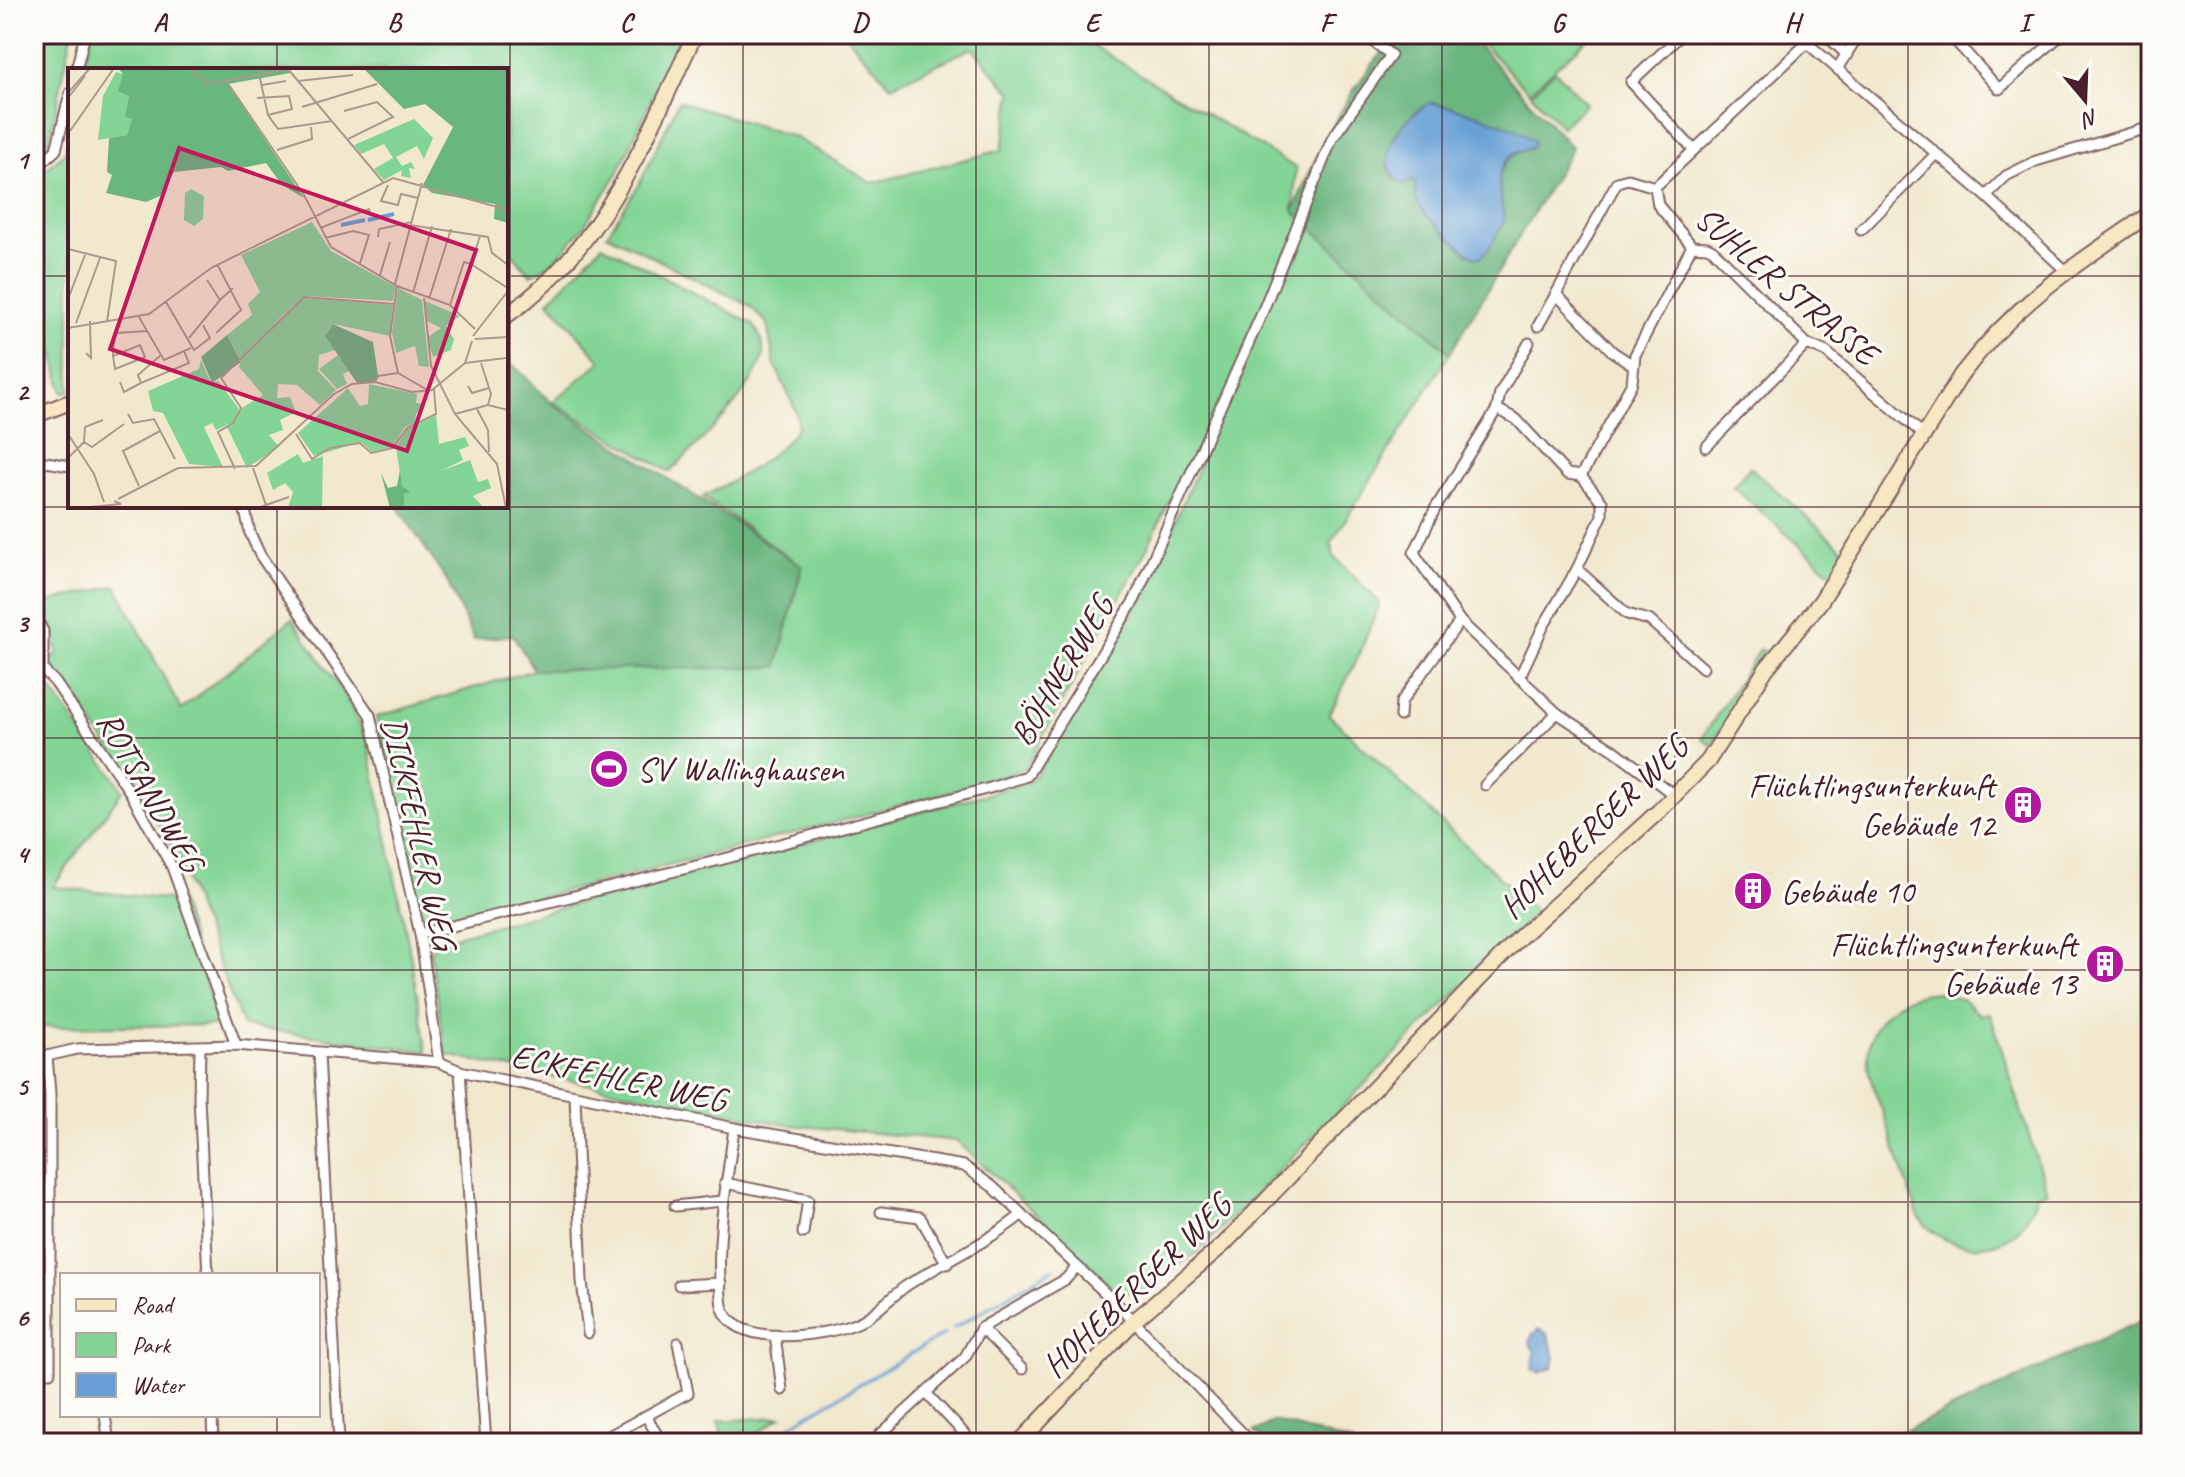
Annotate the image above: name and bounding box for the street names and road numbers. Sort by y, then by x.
street label: SUHLER STRASSE [1687,197,1890,377]
street label: BÖHNERWEG [1000,585,1125,753]
street label: ROTSANDWEG [87,703,215,882]
street label: DICKFEHLER WEG [372,713,468,958]
street label: HOHEBERGER WEG [1490,723,1699,927]
street label: ECKFEHLER WEG [508,1034,733,1122]
street label: HOHEBERGER WEG [1033,1182,1242,1386]

